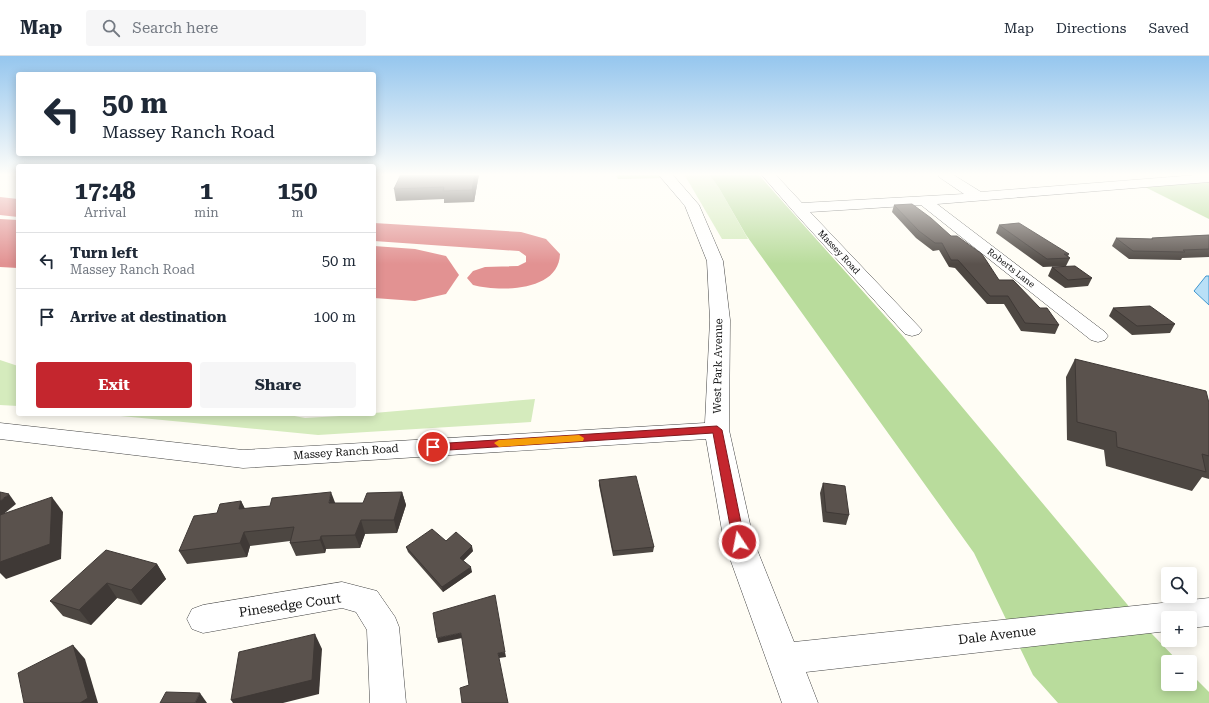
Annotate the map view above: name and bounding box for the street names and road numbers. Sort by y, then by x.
street label: Massey Road [816,228,862,276]
street label: Roberts Lane [985,246,1037,290]
street label: West Park Avenue [711,318,725,414]
street label: Massey Ranch Road [293,442,399,462]
street label: Pinesedge Court [238,590,342,620]
street label: Dale Avenue [957,623,1037,647]

